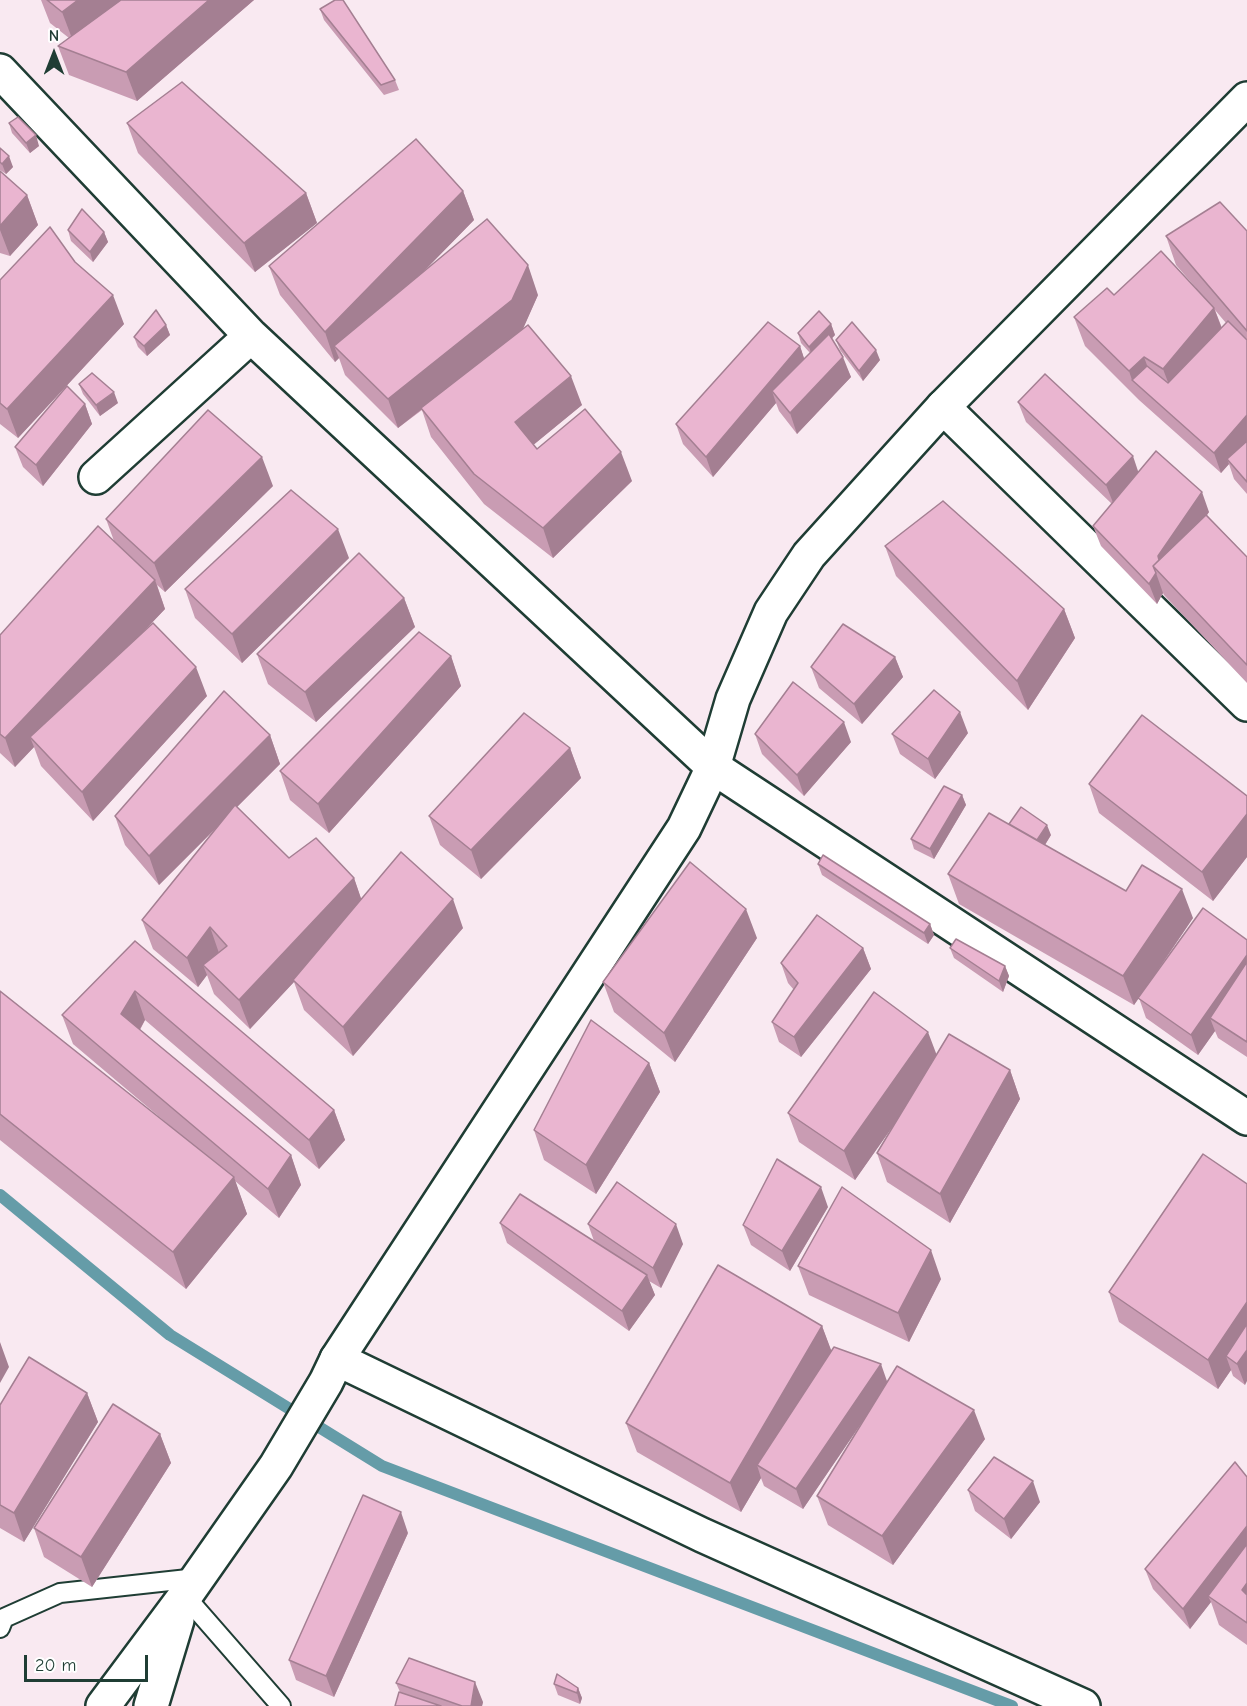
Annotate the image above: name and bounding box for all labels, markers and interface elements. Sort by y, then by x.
north arrow [24,24,84,84]
text: N [49,27,59,45]
scale bar [27,1643,152,1681]
text: 20 m [35,1655,76,1676]

